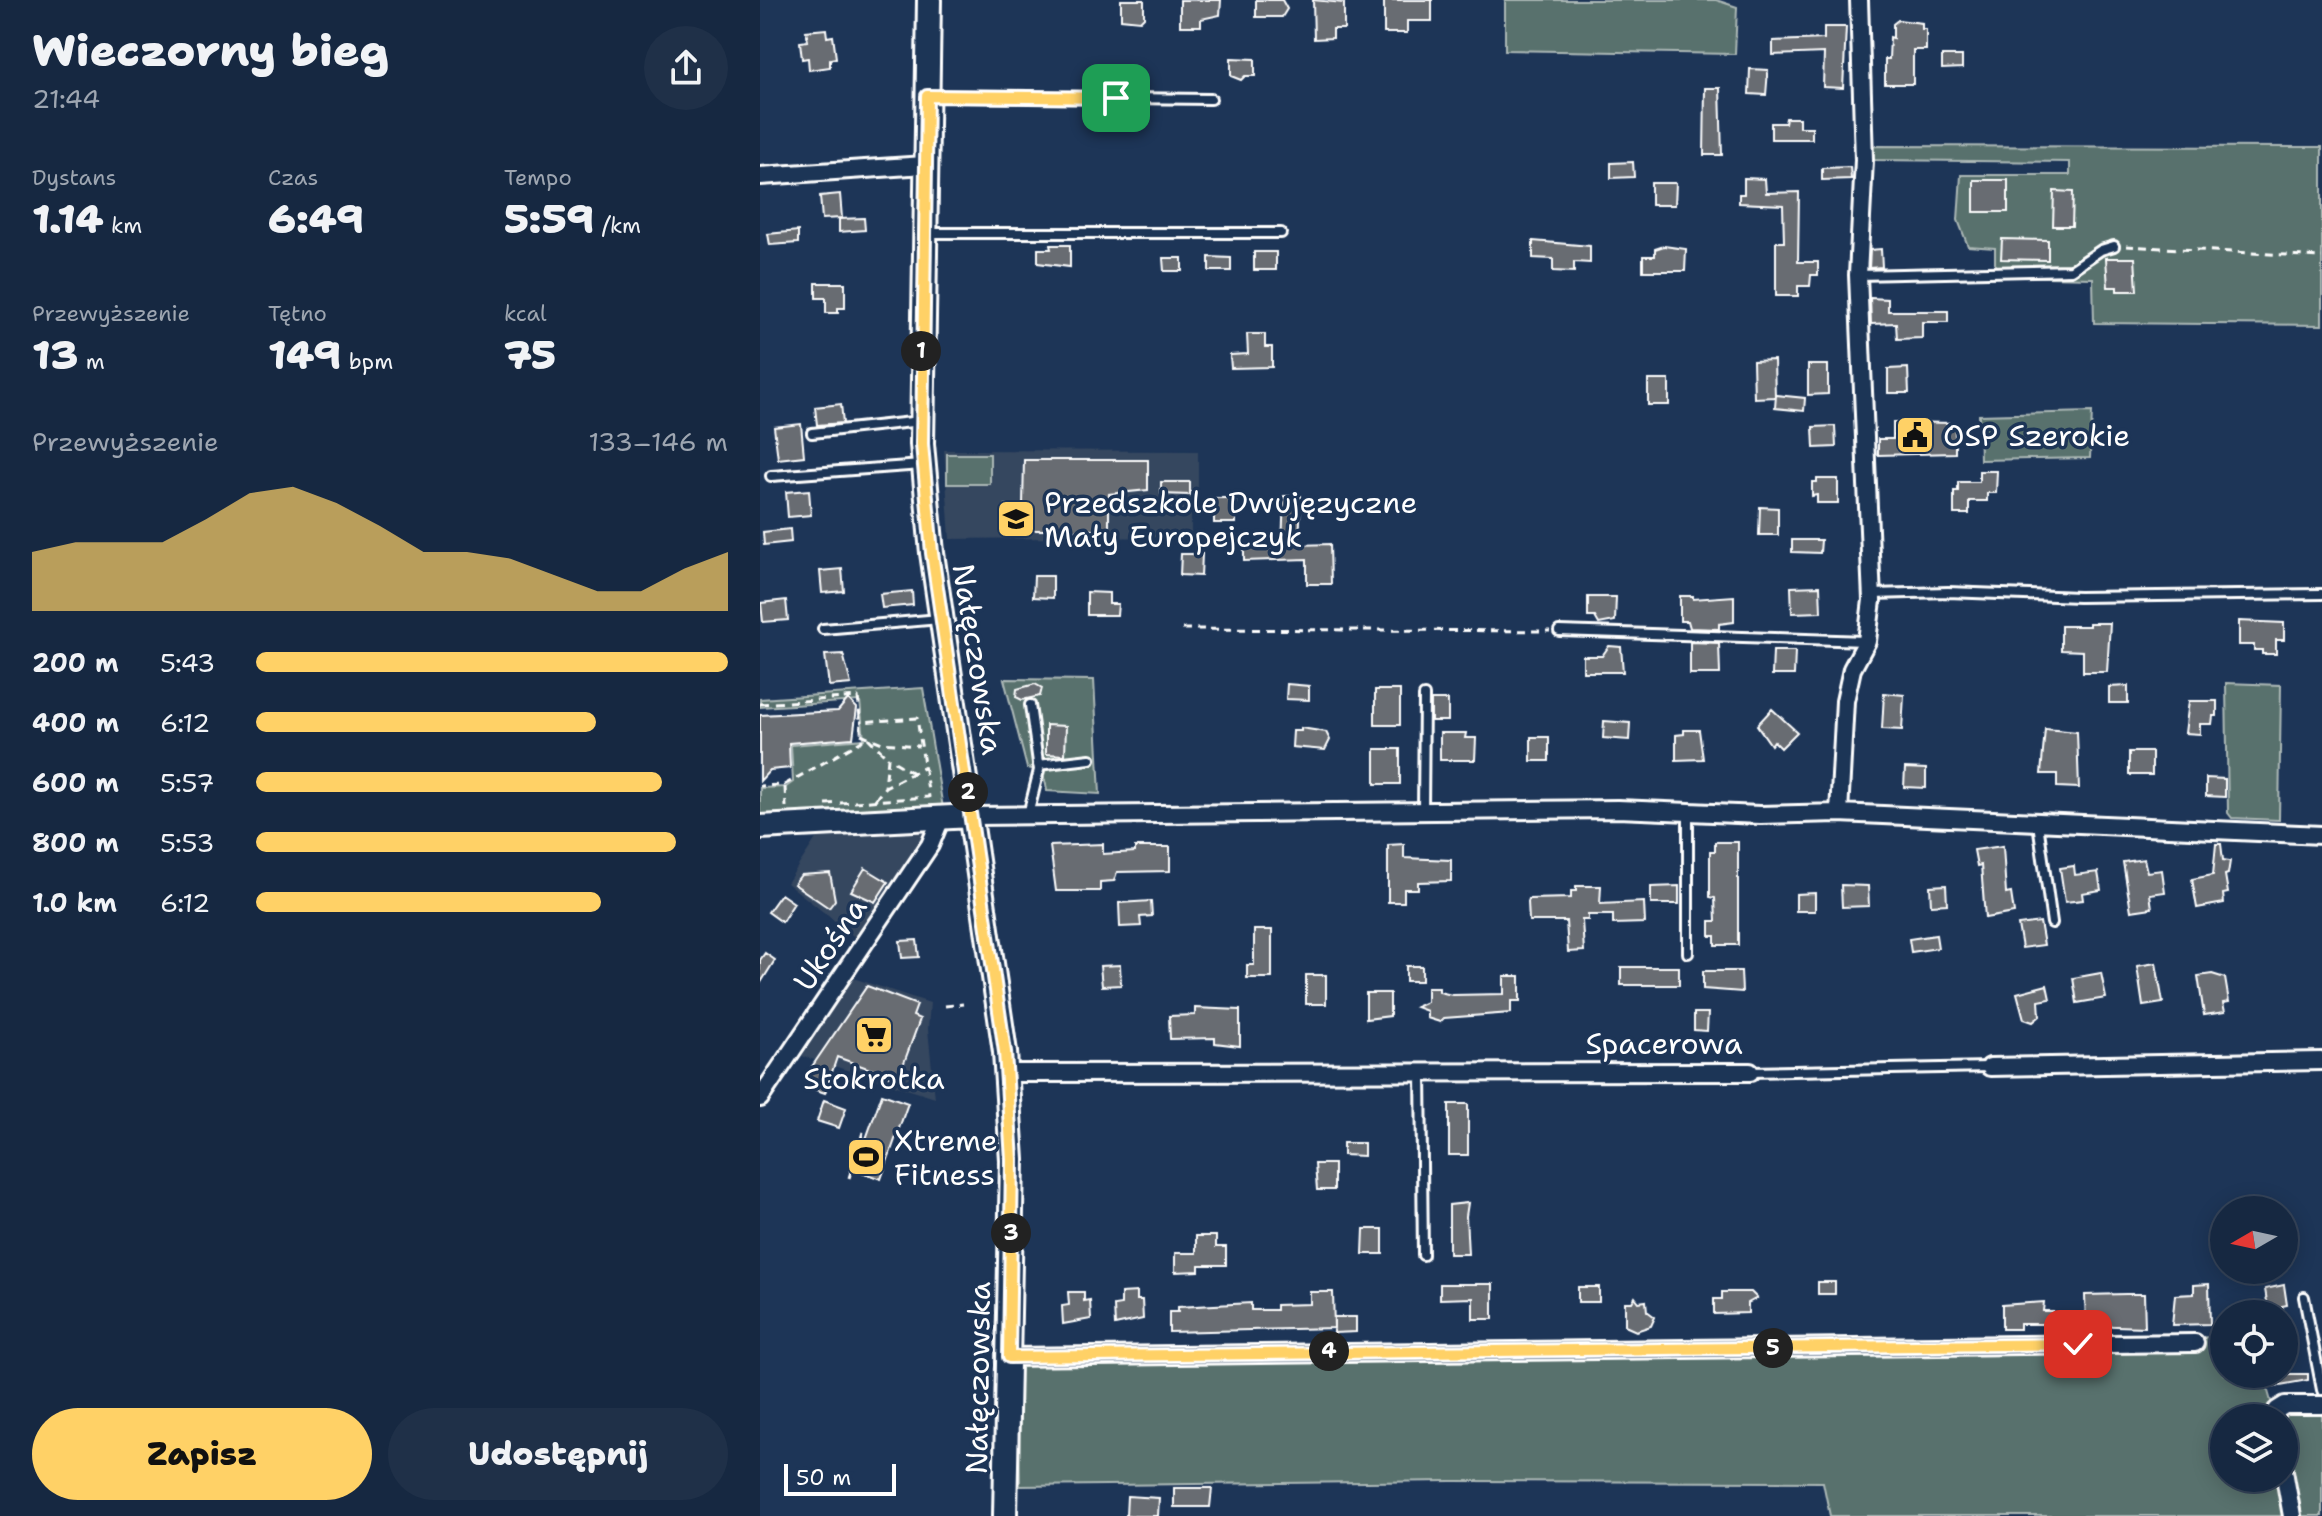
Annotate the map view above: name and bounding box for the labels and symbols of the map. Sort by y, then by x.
pin [1082,64,1150,132]
pin: 1 [901,331,941,371]
public building icon: OSP Szerokie [1894,414,1936,456]
place label: OSP Szerokie [1943,415,2130,456]
place label: Przedszkole Dwujęzyczne Mały Europejczyk [1044,482,1417,557]
school or university icon: Przedszkole Dwujęzyczne Mały Europejczyk [995,498,1037,540]
street label: Nałęczowska [943,561,1013,758]
pin: 2 [948,772,988,812]
street label: Ukośna [784,889,877,999]
supermarket icon: Stokrotka [853,1014,895,1056]
street label: Spacerowa [1585,1023,1743,1064]
place label: Stokrotka [803,1058,945,1099]
place label: Xtreme Fitness [894,1120,998,1195]
sports icon: Xtreme Fitness [845,1136,887,1178]
north arrow [2210,1196,2298,1284]
pin: 3 [991,1213,1031,1253]
street label: Nałęczowska [956,1281,1000,1475]
pin [2044,1310,2112,1378]
pin: 5 [1753,1328,1793,1368]
pin: 4 [1309,1331,1349,1371]
scale bar [784,1460,896,1496]

